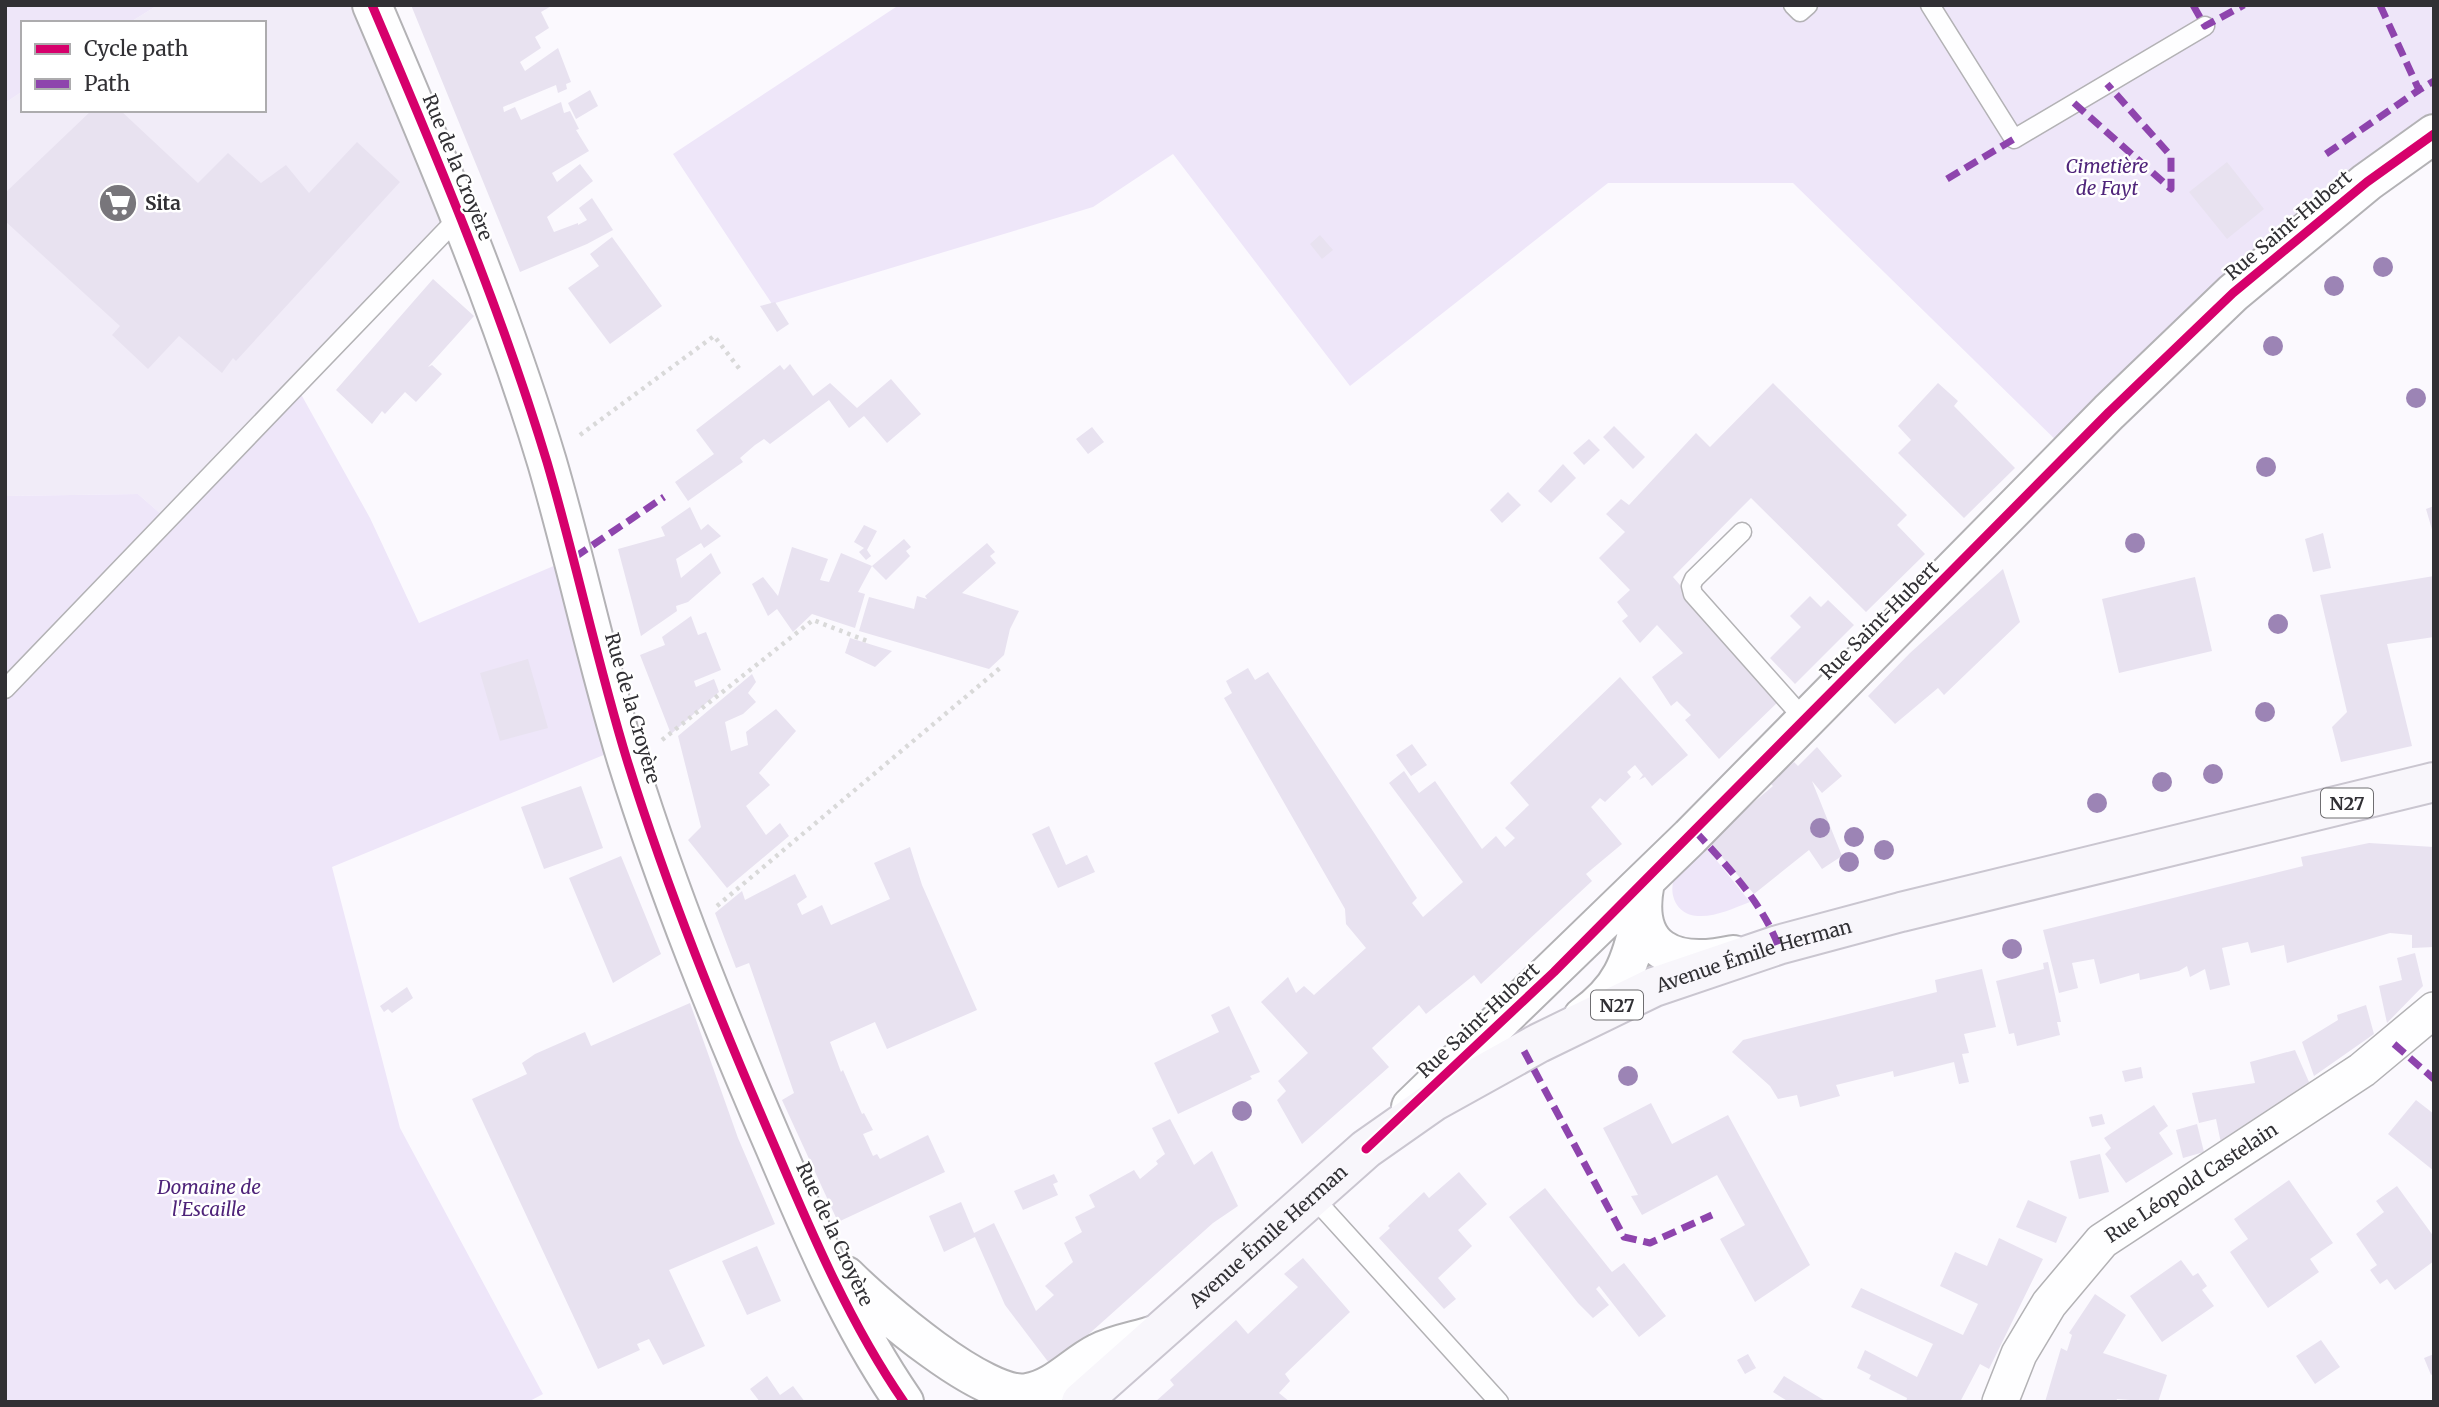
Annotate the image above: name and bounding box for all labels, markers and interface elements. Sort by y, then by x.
legend [21,21,266,112]
text: Cycle path [84,35,188,62]
text: Path [84,70,130,97]
street label: Rue de la Croyère [418,90,498,244]
park label: Cimetière de Fayt [2066,154,2149,200]
street label: Rue Saint-Hubert [2220,165,2357,285]
supermarket icon: Sita [97,182,139,224]
place label: Sita [145,191,181,215]
street label: Rue Saint-Hubert [1815,555,1944,684]
street label: Rue de la Croyère [600,630,666,786]
road number: N27 [2321,788,2373,818]
street label: Avenue Émile Herman [1652,914,1855,998]
street label: Rue Saint-Hubert [1412,957,1544,1083]
road number: N27 [1591,990,1643,1020]
street label: Rue Léopold Castelain [2100,1117,2282,1248]
street label: Rue de la Croyère [791,1158,879,1310]
street label: Avenue Émile Herman [1183,1159,1352,1313]
park label: Domaine de l'Escaille [156,1175,261,1221]

